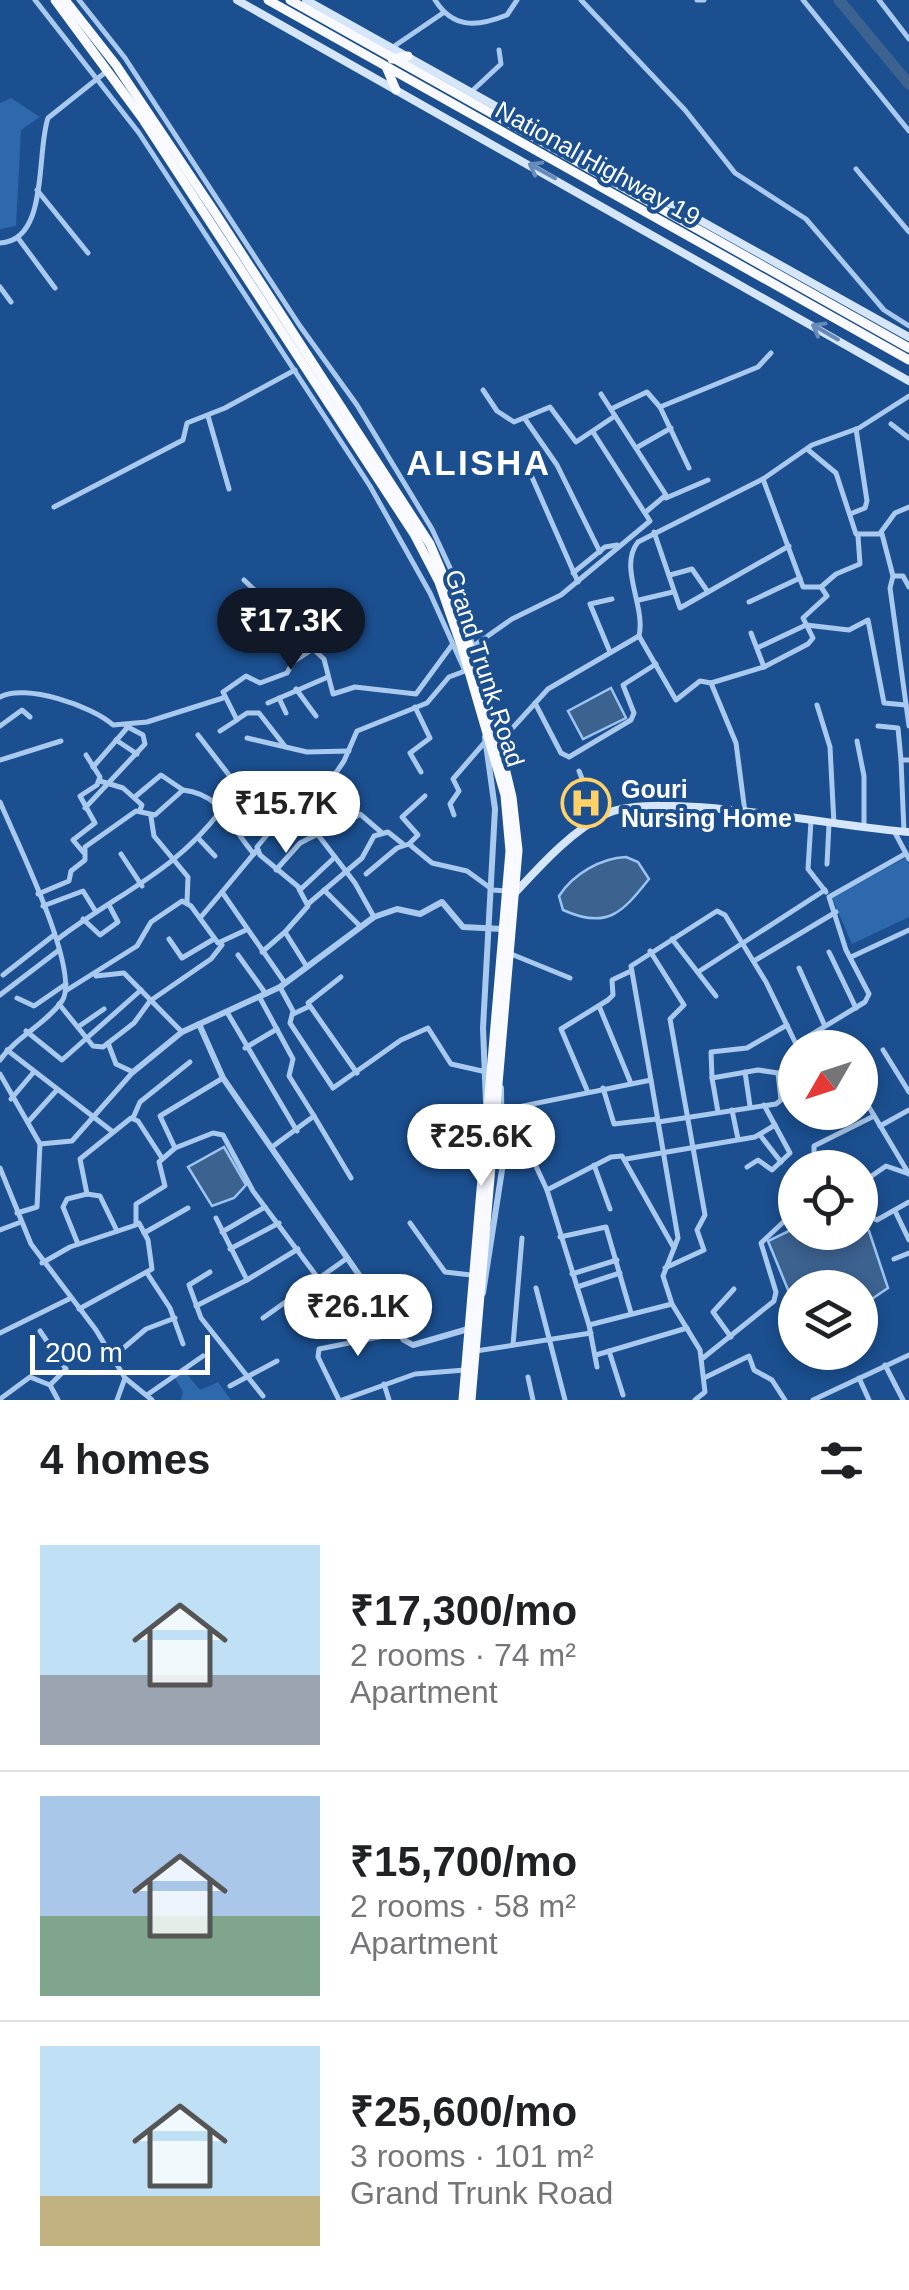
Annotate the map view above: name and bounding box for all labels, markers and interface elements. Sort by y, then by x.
street label: National Highway 19 [491,95,705,231]
one-way arrow [528,161,558,181]
one-way arrow [811,322,840,342]
district label: ALISHA [406,443,552,482]
street label: Grand Trunk Road [440,566,530,770]
pin: ₹17.3K [210,588,372,673]
text: ₹17.3K [239,602,343,638]
pin: ₹15.7K [205,771,367,856]
place label: Gouri Nursing Home [621,775,792,832]
hospital icon: Gouri Nursing Home [560,777,612,829]
text: ₹15.7K [234,785,338,821]
north arrow [778,1030,878,1130]
map controls [778,1030,878,1370]
pin: ₹25.6K [400,1104,562,1189]
text: ₹25.6K [429,1118,533,1154]
button: locate [778,1150,878,1250]
button: layers [778,1270,878,1370]
pin: ₹26.1K [277,1274,439,1359]
text: ₹26.1K [306,1288,410,1324]
scale bar [30,1330,210,1374]
text: 200 m [45,1337,123,1368]
icon: filters [814,1433,869,1488]
text: 4 homes [40,1436,210,1483]
icon: home [120,1585,240,1705]
text: ₹17,300/mo [350,1587,577,1634]
text: 2 rooms · 74 m² [350,1637,576,1673]
text: Apartment [350,1674,498,1710]
icon: home [120,1836,240,1956]
text: ₹15,700/mo [350,1838,577,1885]
text: 2 rooms · 58 m² [350,1888,576,1924]
text: Apartment [350,1925,498,1961]
icon: home [120,2086,240,2206]
text: ₹25,600/mo [350,2088,577,2135]
text: 3 rooms · 101 m² [350,2138,594,2174]
text: Grand Trunk Road [350,2175,613,2211]

